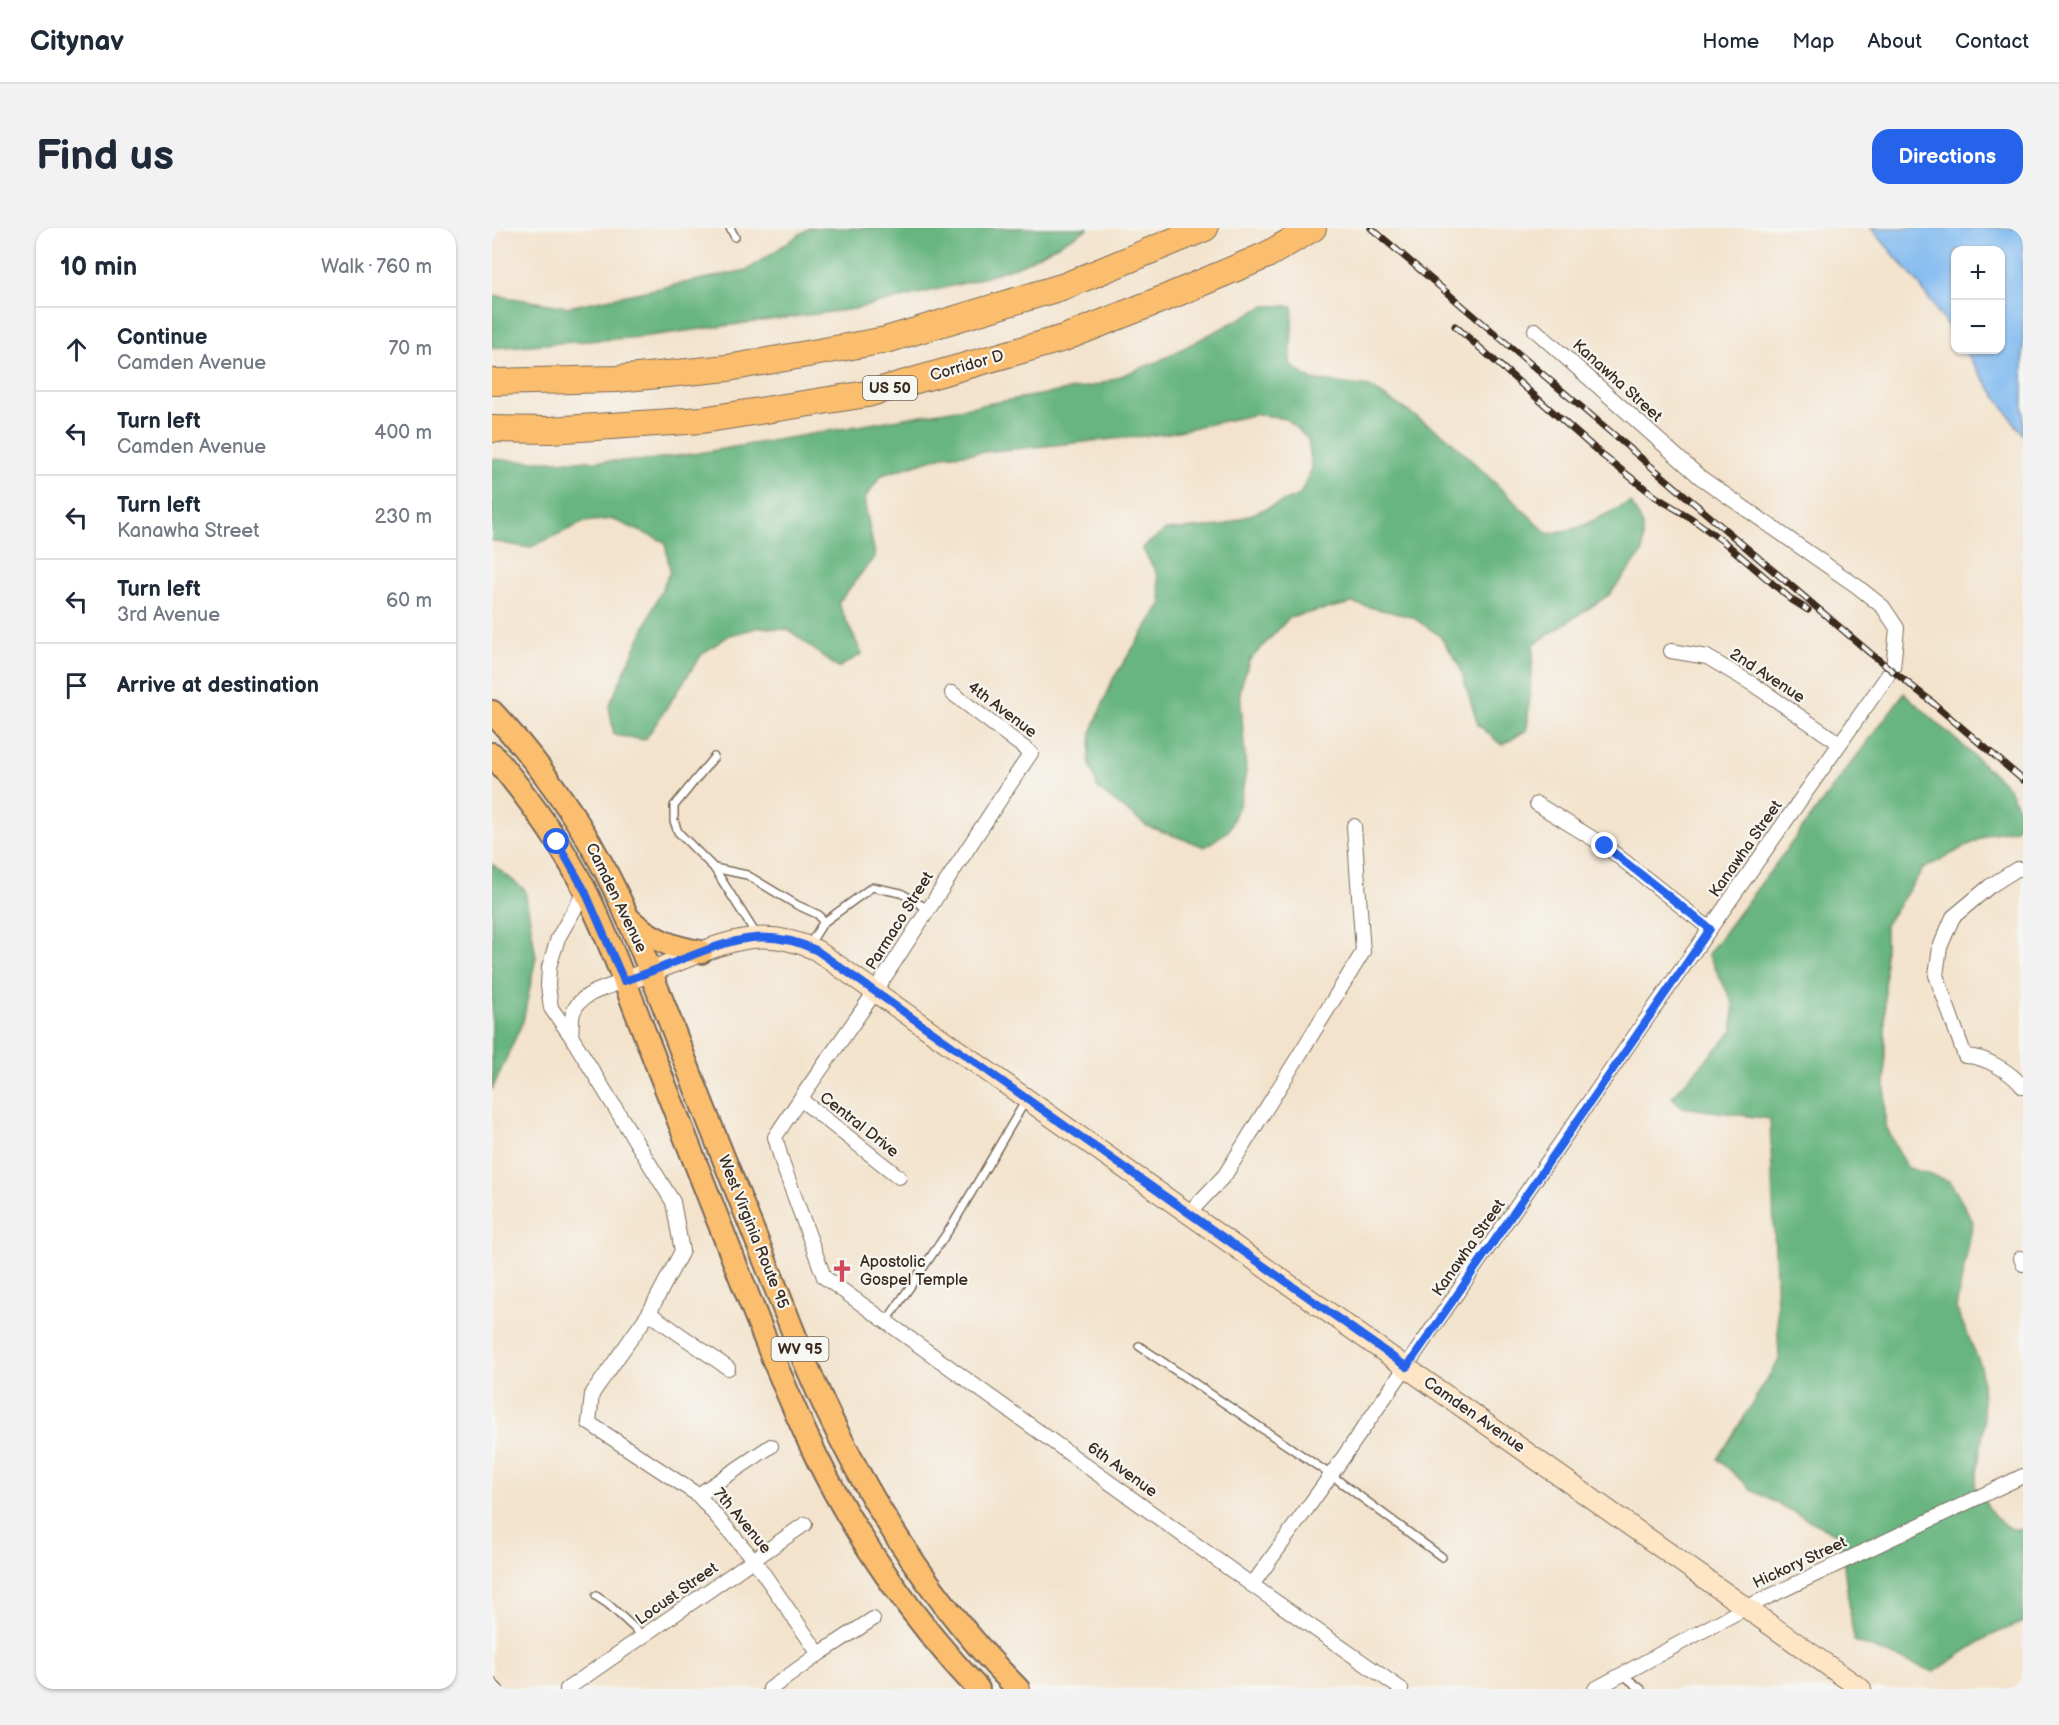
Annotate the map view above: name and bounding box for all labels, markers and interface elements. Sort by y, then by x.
text: Citynav [30,25,124,58]
text: Home [1702,29,1759,54]
text: Map [1792,29,1834,54]
text: About [1867,29,1922,54]
text: Contact [1955,29,2029,54]
button: Directions [1872,129,2023,184]
text: Find us [36,131,174,182]
map controls [1951,246,2005,354]
button: + [1951,246,2005,300]
text: 10 min [60,252,137,283]
text: Walk · 760 m [321,255,432,279]
button: − [1951,300,2005,354]
text: Continue [117,324,207,351]
icon: ahead [60,333,93,366]
street label: Kanawha Street [1568,336,1666,426]
text: 70 m [388,337,432,361]
street label: Corridor D [928,346,1006,386]
text: Camden Avenue [117,351,266,375]
road number: US 50 [863,376,917,400]
text: Turn left [117,408,201,435]
icon: left [60,417,93,450]
text: 400 m [374,421,432,445]
text: Camden Avenue [117,435,266,459]
text: Turn left [117,492,201,519]
icon: left [60,501,93,534]
text: 230 m [375,505,432,529]
text: Kanawha Street [117,519,259,543]
text: Turn left [117,576,201,603]
icon: left [60,585,93,618]
text: 60 m [386,589,432,613]
text: 3rd Avenue [117,603,220,627]
street label: 2nd Avenue [1726,645,1809,708]
icon: arrive [60,669,93,702]
text: Arrive at destination [117,672,319,699]
street label: 4th Avenue [964,678,1041,742]
street label: Kanawha Street [1706,797,1786,901]
route start [543,828,569,854]
route end [1591,832,1617,858]
street label: Camden Avenue [581,840,651,956]
street label: Parmaco Street [862,868,938,974]
street label: Central Drive [816,1088,903,1162]
street label: West Virginia Route 95 [713,1152,793,1312]
street label: Kanawha Street [1429,1196,1509,1300]
place label: Apostolic Gospel Temple [860,1253,969,1290]
church icon: Apostolic Gospel Temple [829,1258,855,1284]
road number: WV 95 [772,1337,828,1361]
street label: Camden Avenue [1420,1373,1529,1457]
street label: 6th Avenue [1083,1438,1161,1502]
street label: 7th Avenue [709,1484,775,1558]
street label: Hickory Street [1750,1533,1850,1593]
street label: Locust Street [632,1559,722,1629]

